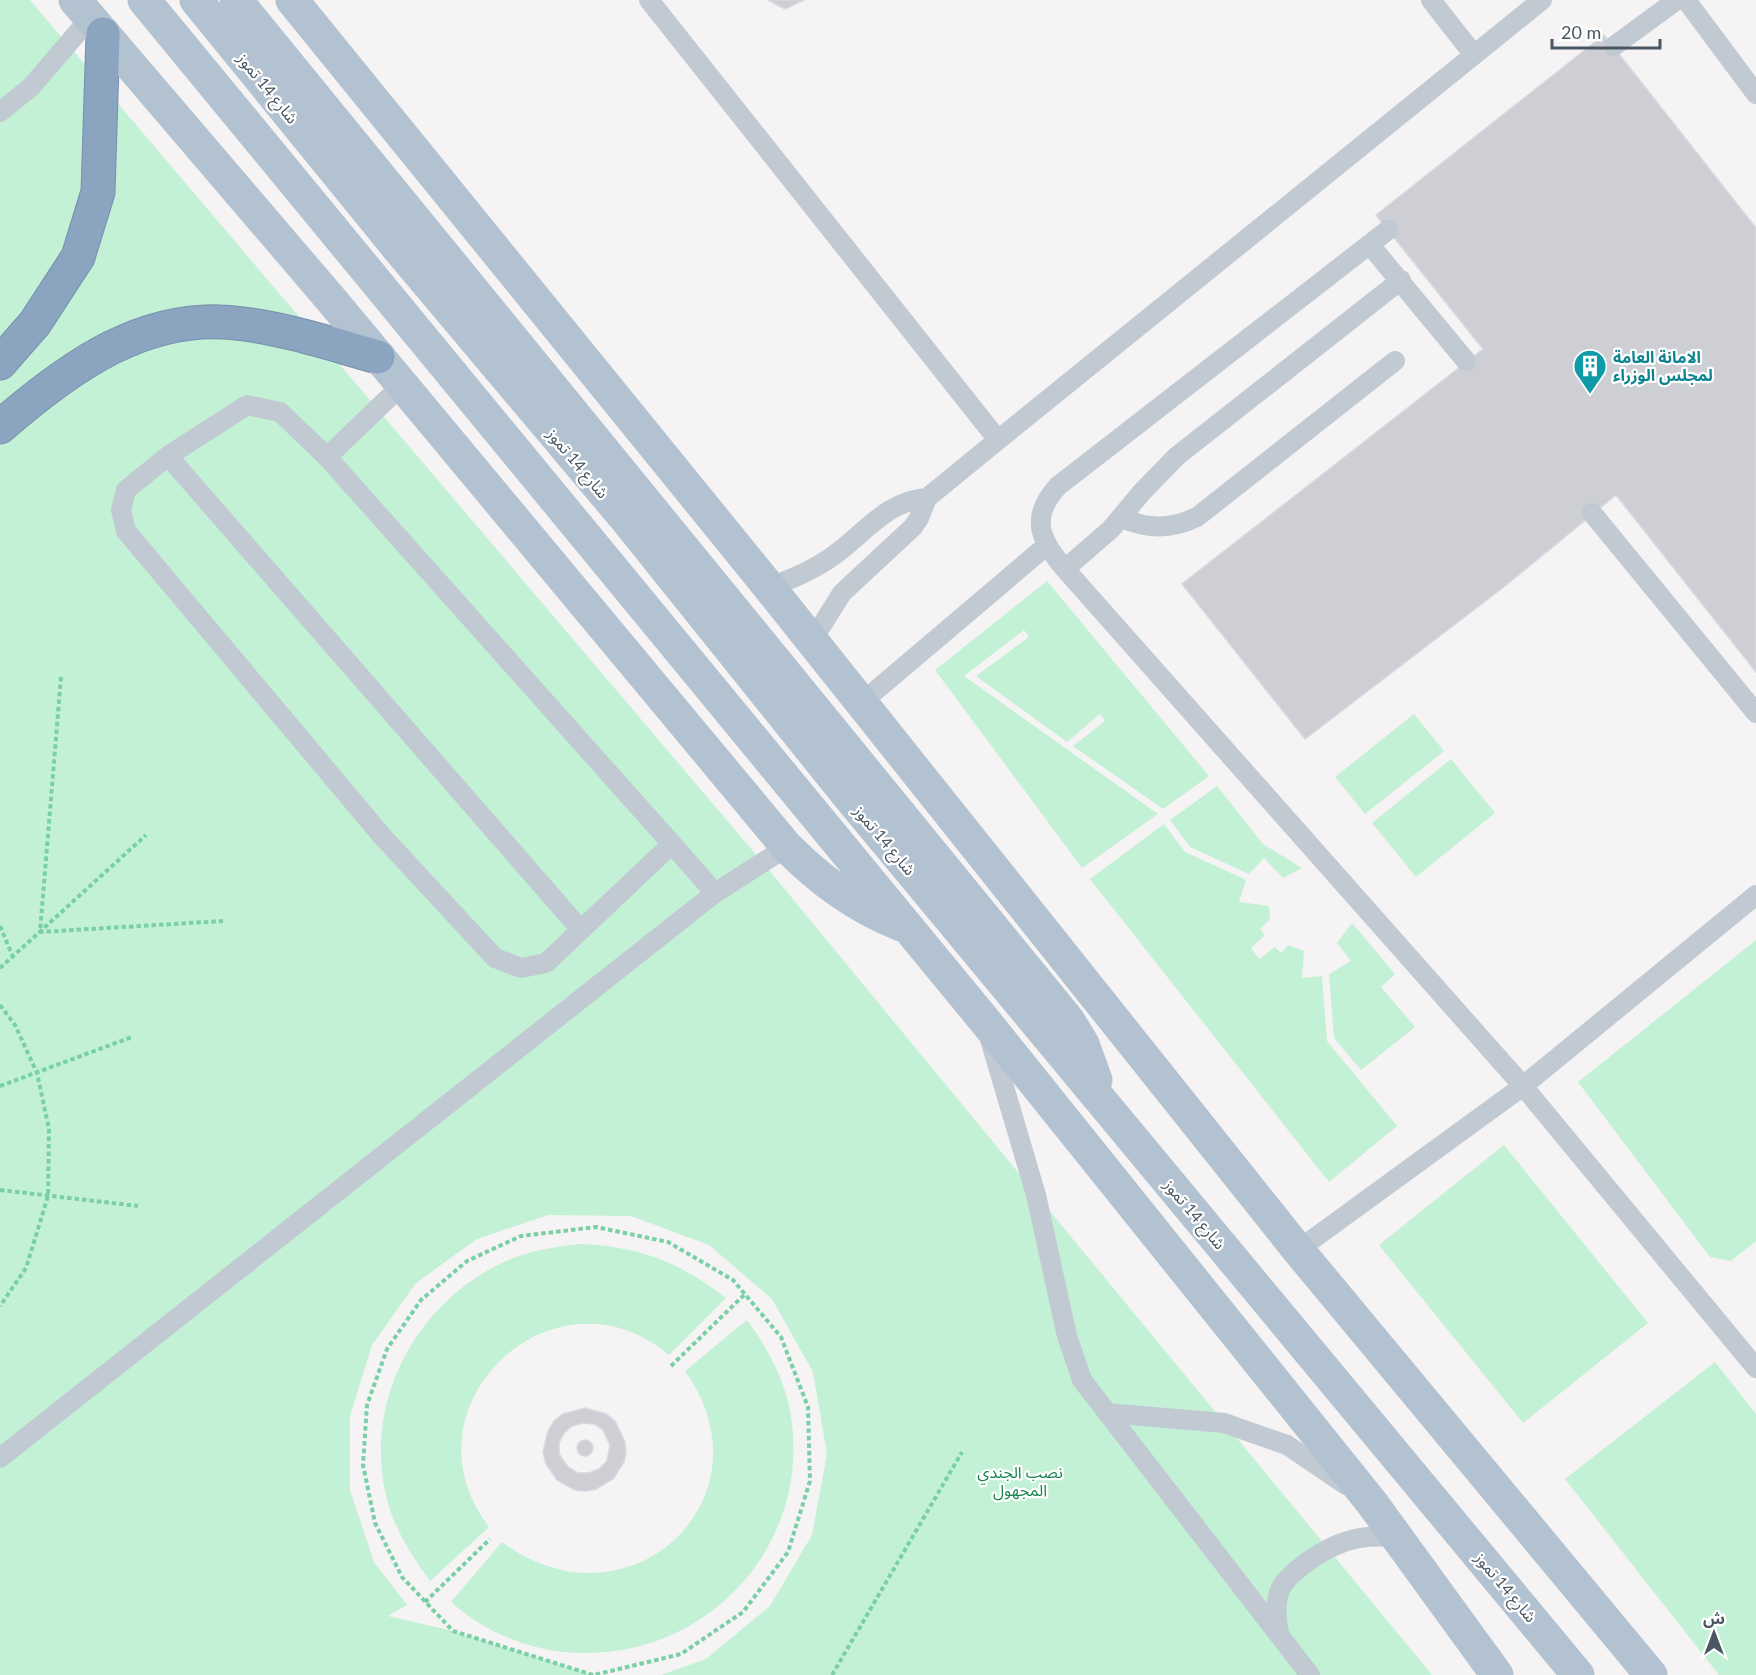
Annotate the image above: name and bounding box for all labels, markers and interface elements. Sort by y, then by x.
scale bar [1552,12,1660,50]
text: 20 m [1561,21,1601,43]
street label: شارع 14 تموز [230,48,303,129]
place label: الامانة العامة لمجلس الوزراء [1613,347,1713,385]
building icon: الامانة العامة لمجلس الوزراء [1572,348,1608,395]
street label: شارع 14 تموز [540,423,613,504]
street label: شارع 14 تموز [847,800,920,881]
street label: شارع 14 تموز [1157,1174,1230,1255]
park label: نصب الجندي المجهول [977,1462,1063,1501]
street label: شارع 14 تموز [1468,1547,1541,1628]
north arrow [1684,1603,1744,1663]
text: ش [1703,1608,1725,1628]

